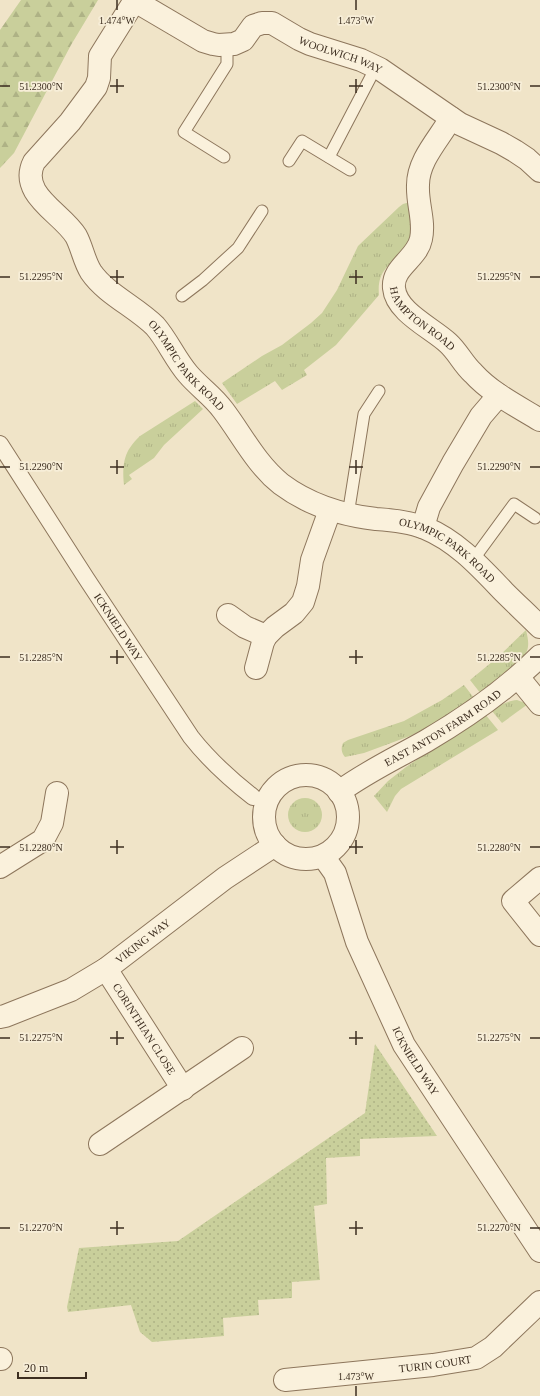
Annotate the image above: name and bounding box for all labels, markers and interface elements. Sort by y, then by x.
text: 1.474°W [99,15,136,26]
text: 1.473°W [338,15,375,26]
street label: WOOLWICH WAY [297,34,385,75]
text: 51.2300°N [19,81,63,92]
text: 51.2300°N [477,81,521,92]
text: 51.2295°N [19,271,63,282]
text: 51.2295°N [477,271,521,282]
street label: HAMPTON ROAD [388,285,458,353]
street label: OLYMPIC PARK ROAD [146,317,227,413]
text: 51.2290°N [19,461,63,472]
text: 51.2290°N [477,461,521,472]
street label: OLYMPIC PARK ROAD [398,515,498,585]
street label: ICKNIELD WAY [92,591,145,663]
text: 51.2285°N [19,652,63,663]
text: 51.2285°N [477,652,521,663]
street label: EAST ANTON FARM ROAD [382,687,503,769]
text: 51.2280°N [19,842,63,853]
text: 51.2280°N [477,842,521,853]
street label: VIKING WAY [113,916,172,966]
street label: CORINTHIAN CLOSE [111,981,178,1077]
street label: ICKNIELD WAY [390,1025,441,1097]
text: 51.2275°N [19,1032,63,1043]
text: 51.2275°N [477,1032,521,1043]
text: 51.2270°N [19,1222,63,1233]
text: 51.2270°N [477,1222,521,1233]
street label: TURIN COURT [398,1353,473,1374]
scale bar [18,1354,86,1380]
text: 20 m [24,1361,49,1375]
text: 1.473°W [338,1371,375,1382]

